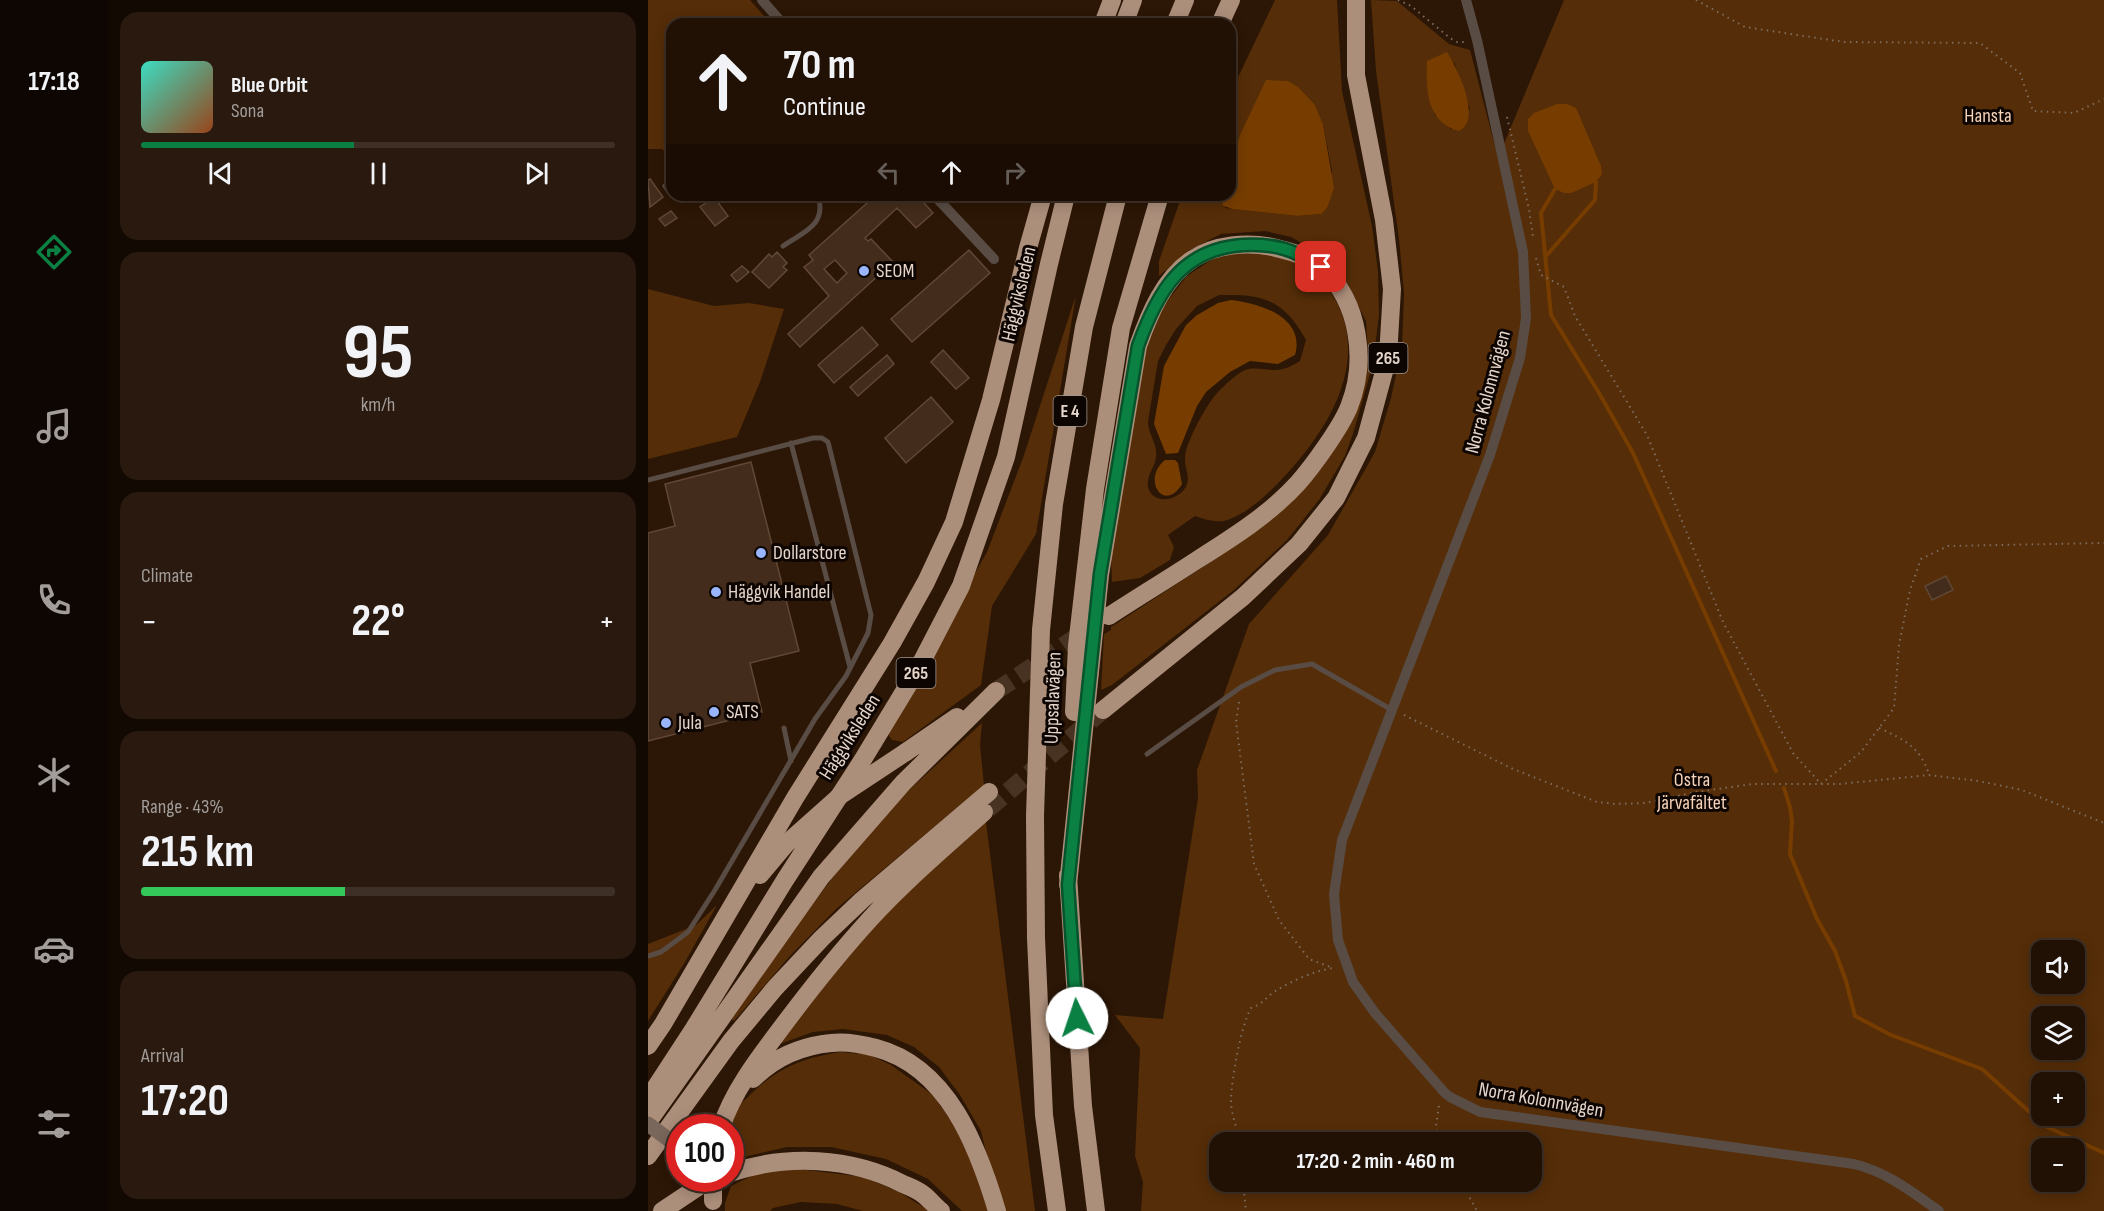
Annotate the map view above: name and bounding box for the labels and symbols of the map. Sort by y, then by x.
park label: Hansta [1964,104,2012,128]
pin [1295,241,1346,292]
street label: Häggviksleden [996,244,1042,344]
place label: SEOM [876,259,914,283]
marker: SEOM [857,264,871,278]
street label: Norra Kolonnvägen [1460,328,1516,456]
road number: 265 [1368,343,1408,373]
road number: E 4 [1054,396,1086,426]
place label: Dollarstore [773,541,847,565]
marker: Dollarstore [754,546,768,560]
place label: Häggvik Handel [728,580,830,604]
marker: Häggvik Handel [709,585,723,599]
street label: Uppsalavägen [1039,652,1067,744]
road number: 265 [896,658,936,688]
street label: Häggviksleden [814,690,886,784]
place label: SATS [726,700,759,724]
marker: SATS [707,705,721,719]
place label: Jula [677,711,702,735]
marker: Jula [659,716,673,730]
park label: Östra Järvafältet [1656,768,1727,815]
position arrow [1045,986,1109,1050]
street label: Norra Kolonnvägen [1477,1077,1605,1123]
speed limit sign: 100 [666,1114,744,1192]

